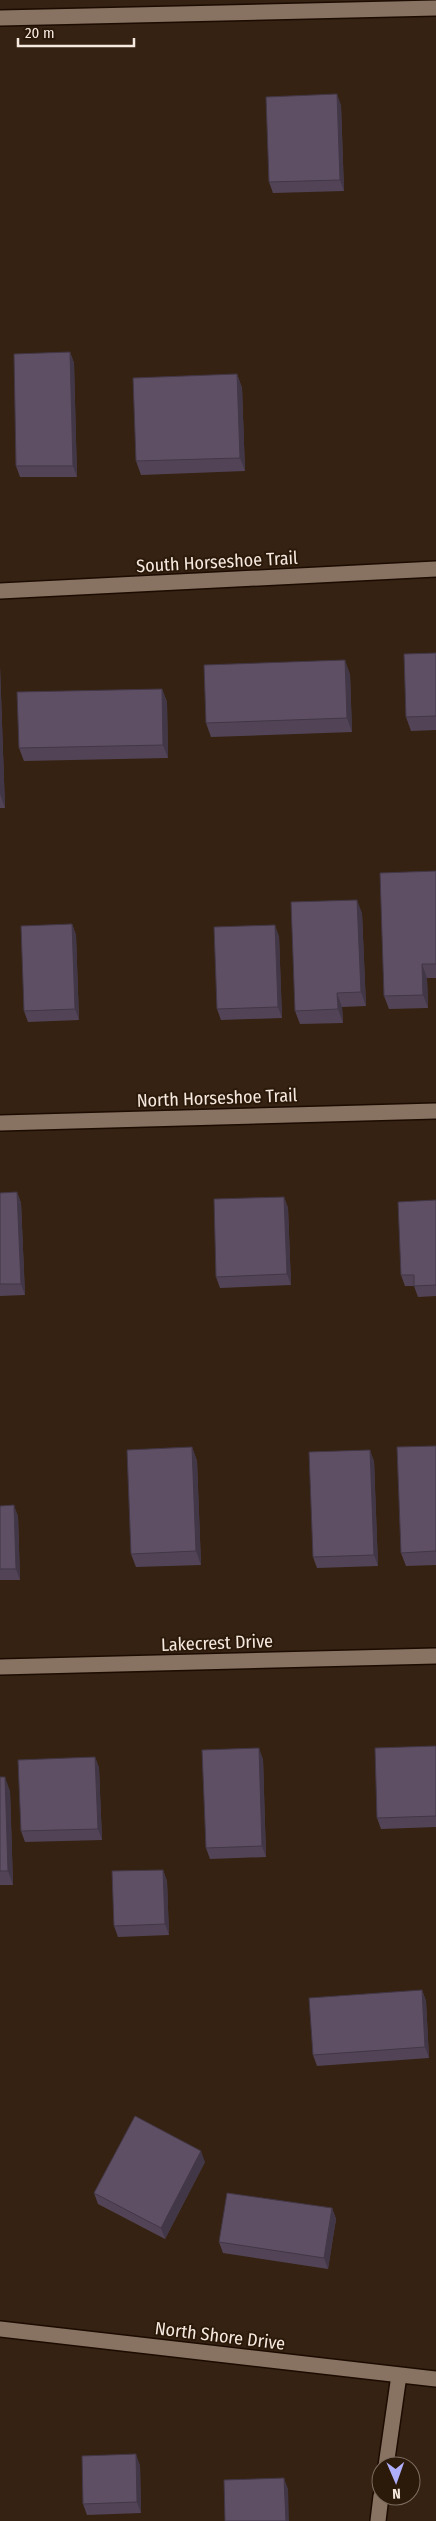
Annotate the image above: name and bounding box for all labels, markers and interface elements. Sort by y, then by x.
scale bar [18,15,134,47]
text: 20 m [25,24,55,42]
street label: South Horseshoe Trail [136,547,299,577]
street label: North Horseshoe Trail [136,1084,298,1112]
street label: Lakecrest Drive [161,1630,273,1656]
street label: North Shore Drive [154,2317,287,2355]
north arrow [371,2456,421,2506]
text: N [392,2485,401,2502]

